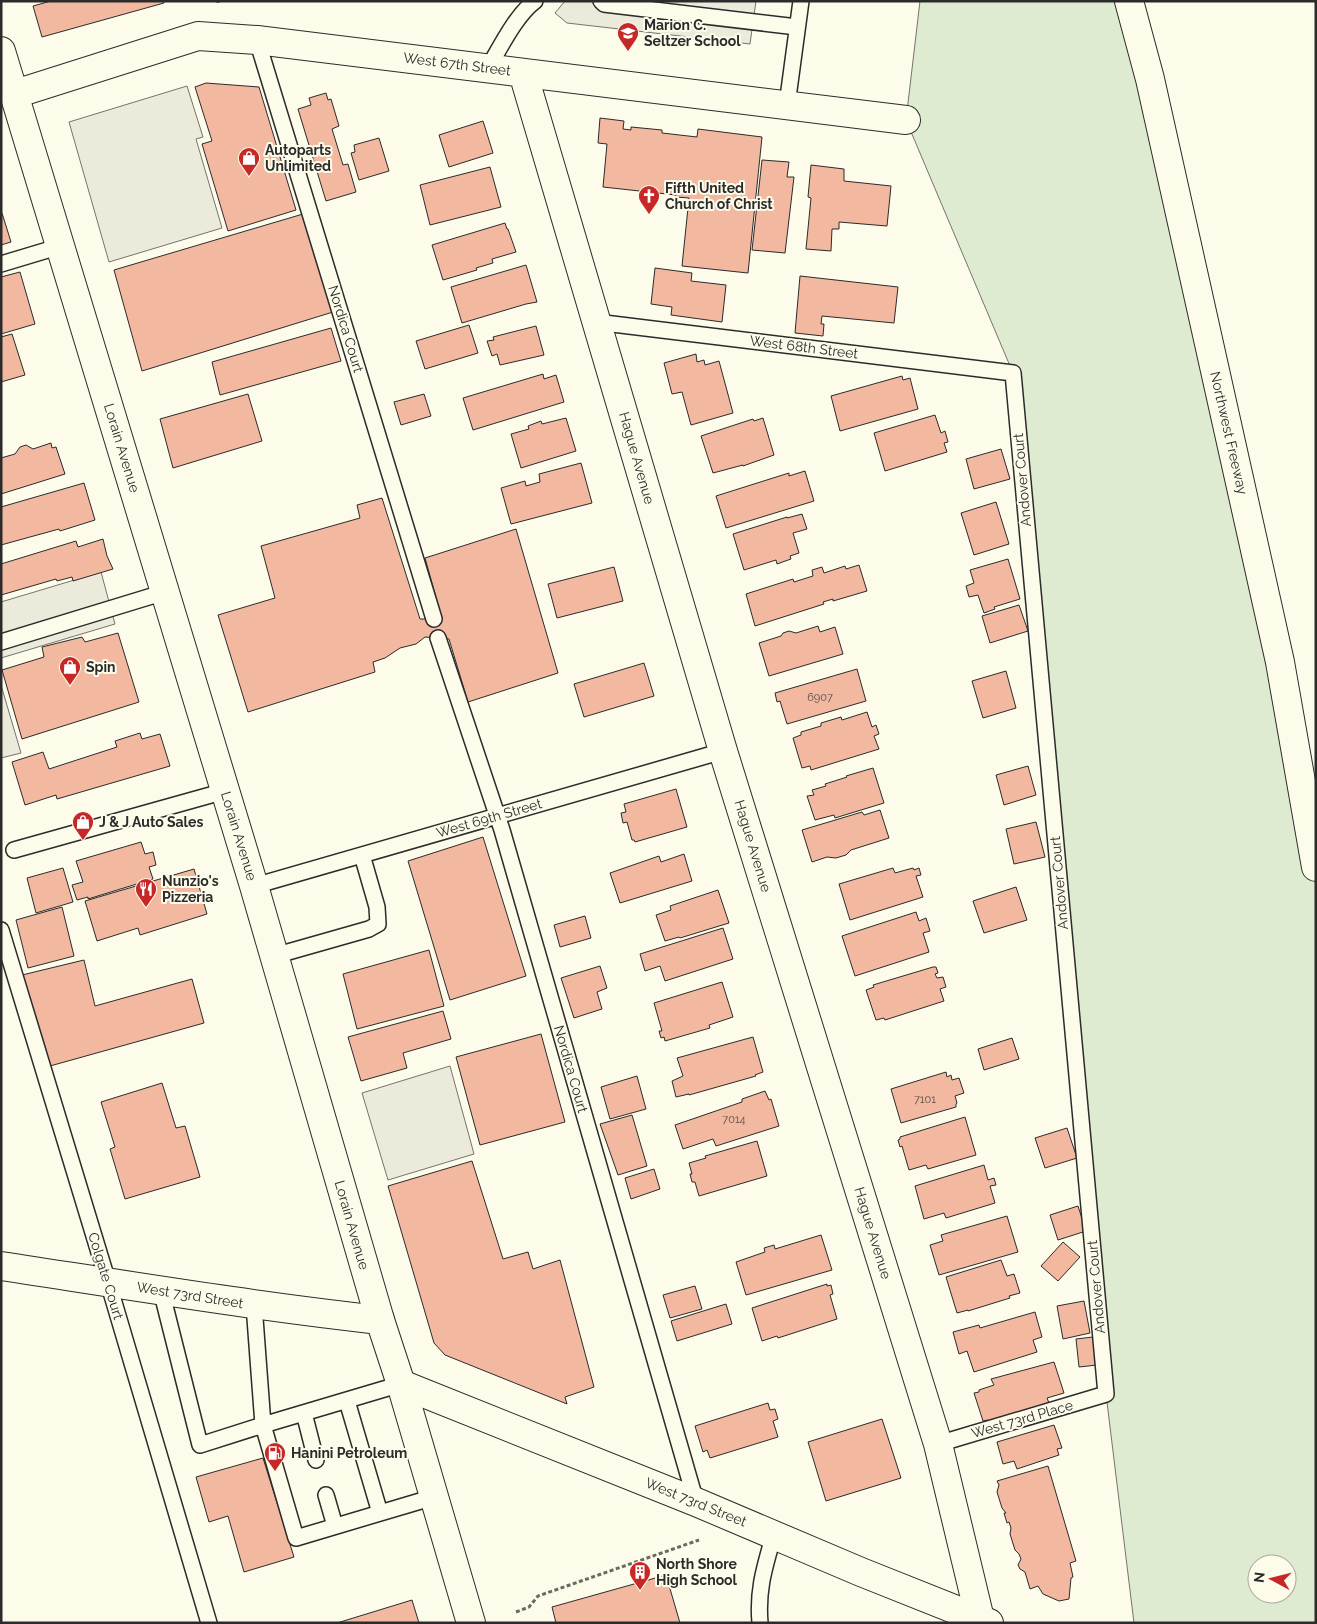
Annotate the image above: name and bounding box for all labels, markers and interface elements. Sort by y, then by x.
place label: Marion C. Seltzer School [644,17,741,49]
school or university icon: Marion C. Seltzer School [616,21,640,52]
street label: West 67th Street [402,49,512,79]
place label: Autoparts Unlimited [265,142,331,174]
shop icon: Autoparts Unlimited [237,146,261,177]
place label: Fifth United Church of Christ [665,180,773,212]
church icon: Fifth United Church of Christ [637,184,661,215]
street label: Nordica Court [325,284,367,375]
street label: West 68th Street [749,332,859,362]
street label: Northwest Freeway [1207,370,1251,496]
street label: Lorain Avenue [101,402,143,494]
street label: Hague Avenue [616,410,658,506]
street label: Andover Court [1010,432,1034,527]
shop icon: Spin [58,655,82,686]
place label: Spin [86,659,115,675]
house number: 6907 [807,691,833,704]
street label: Lorain Avenue [218,790,260,882]
street label: West 69th Street [434,795,544,841]
street label: Hague Avenue [731,798,775,894]
shop icon: J & J Auto Sales [71,810,95,841]
place label: J & J Auto Sales [99,814,203,830]
street label: Andover Court [1047,835,1071,930]
place label: Nunzio's Pizzeria [162,873,219,905]
restaurant icon: Nunzio's Pizzeria [134,877,158,908]
street label: Nordica Court [551,1023,591,1115]
house number: 7101 [914,1093,936,1106]
house number: 7014 [722,1113,746,1126]
street label: Lorain Avenue [332,1178,372,1272]
street label: Hague Avenue [851,1185,895,1281]
street label: Colgate Court [85,1231,127,1322]
street label: Andover Court [1084,1239,1108,1334]
street label: West 73rd Street [136,1279,245,1311]
street label: West 73rd Place [969,1397,1075,1441]
fuel station icon: Hanini Petroleum [263,1441,287,1472]
place label: Hanini Petroleum [291,1445,407,1461]
street label: West 73rd Street [643,1474,749,1530]
north arrow [1247,1554,1297,1604]
place label: North Shore High School [656,1556,738,1588]
building icon: North Shore High School [628,1560,652,1591]
text: N [1251,1571,1268,1584]

